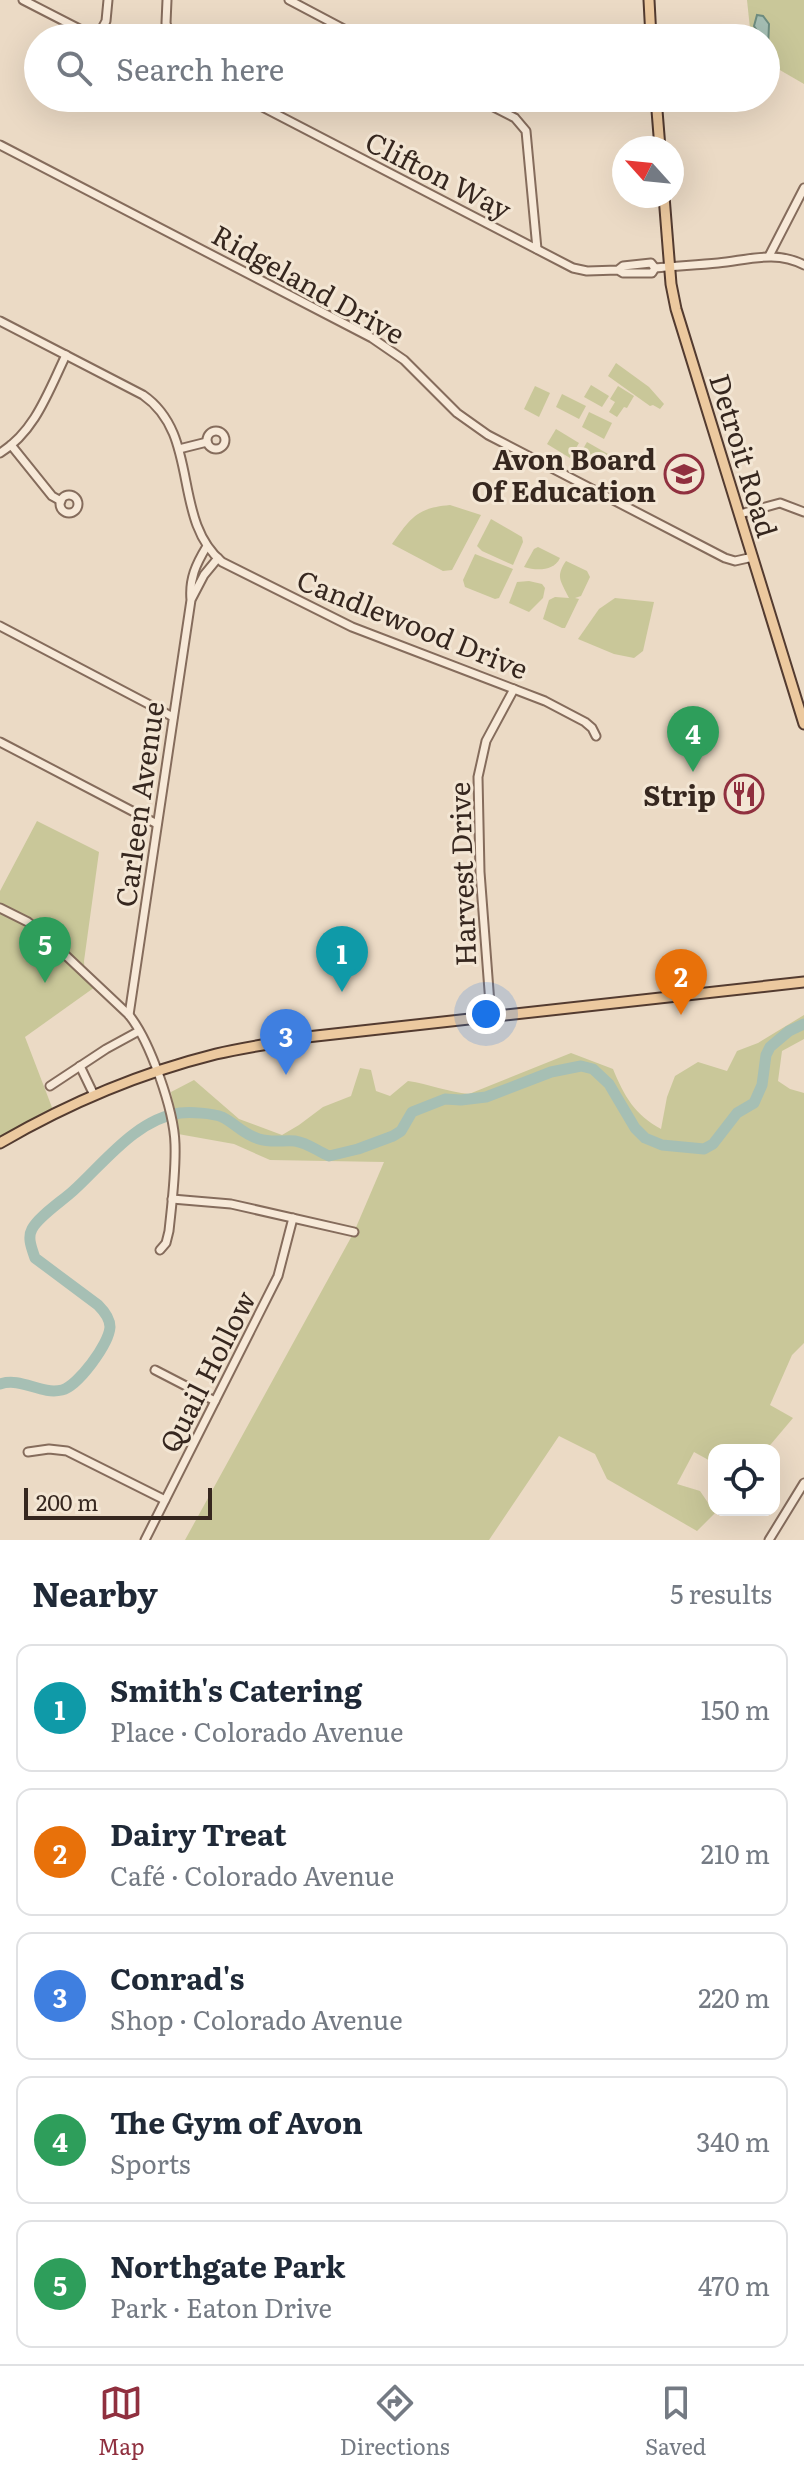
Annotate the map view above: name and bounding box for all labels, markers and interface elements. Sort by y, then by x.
search box [24,24,780,112]
icon: search [52,46,96,90]
text: Search here [116,46,284,90]
street label: Clifton Way [359,119,520,229]
north arrow [612,136,684,208]
street label: Ridgeland Drive [205,213,413,353]
street label: Detroit Road [700,368,790,542]
place label: Avon Board Of Education [472,437,656,511]
school or university icon: Avon Board Of Education [663,453,705,495]
street label: Candlewood Drive [291,558,535,688]
street label: Carleen Avenue [103,699,173,909]
pin: 4 [667,706,719,772]
place label: Strip [643,773,716,815]
restaurant icon: Strip [723,773,765,815]
street label: Harvest Drive [437,781,485,967]
pin: 5 [19,917,71,983]
pin: 1 [316,926,368,992]
pin: 2 [655,949,707,1015]
your location [466,994,506,1034]
pin: 3 [260,1009,312,1075]
street label: Quail Hollow [147,1283,265,1459]
map controls [708,1444,780,1516]
button: locate [708,1444,780,1516]
scale bar [24,1484,212,1520]
text: 200 m [36,1485,98,1518]
text: Nearby [32,1567,158,1617]
text: 5 results [670,1573,772,1612]
text: Smith's Catering [110,1667,362,1711]
text: 1 [55,1689,65,1728]
text: 150 m [701,1689,770,1728]
text: Place · Colorado Avenue [110,1711,404,1750]
text: Dairy Treat [110,1811,287,1855]
text: 2 [53,1833,67,1872]
text: 210 m [701,1833,770,1872]
text: Café · Colorado Avenue [110,1855,394,1894]
text: Conrad's [110,1955,245,1999]
text: 3 [53,1977,67,2016]
text: 220 m [698,1977,770,2016]
text: Shop · Colorado Avenue [110,1999,403,2038]
text: The Gym of Avon [110,2099,363,2143]
text: 4 [52,2121,68,2160]
text: 340 m [696,2121,770,2160]
text: Sports [110,2143,191,2182]
text: Northgate Park [110,2243,345,2287]
text: 5 [53,2265,67,2304]
text: 470 m [698,2265,770,2304]
text: Park · Eaton Drive [110,2287,332,2326]
tab: Map [98,2381,145,2462]
tab: Directions [340,2381,450,2462]
tab: Saved [645,2381,706,2462]

